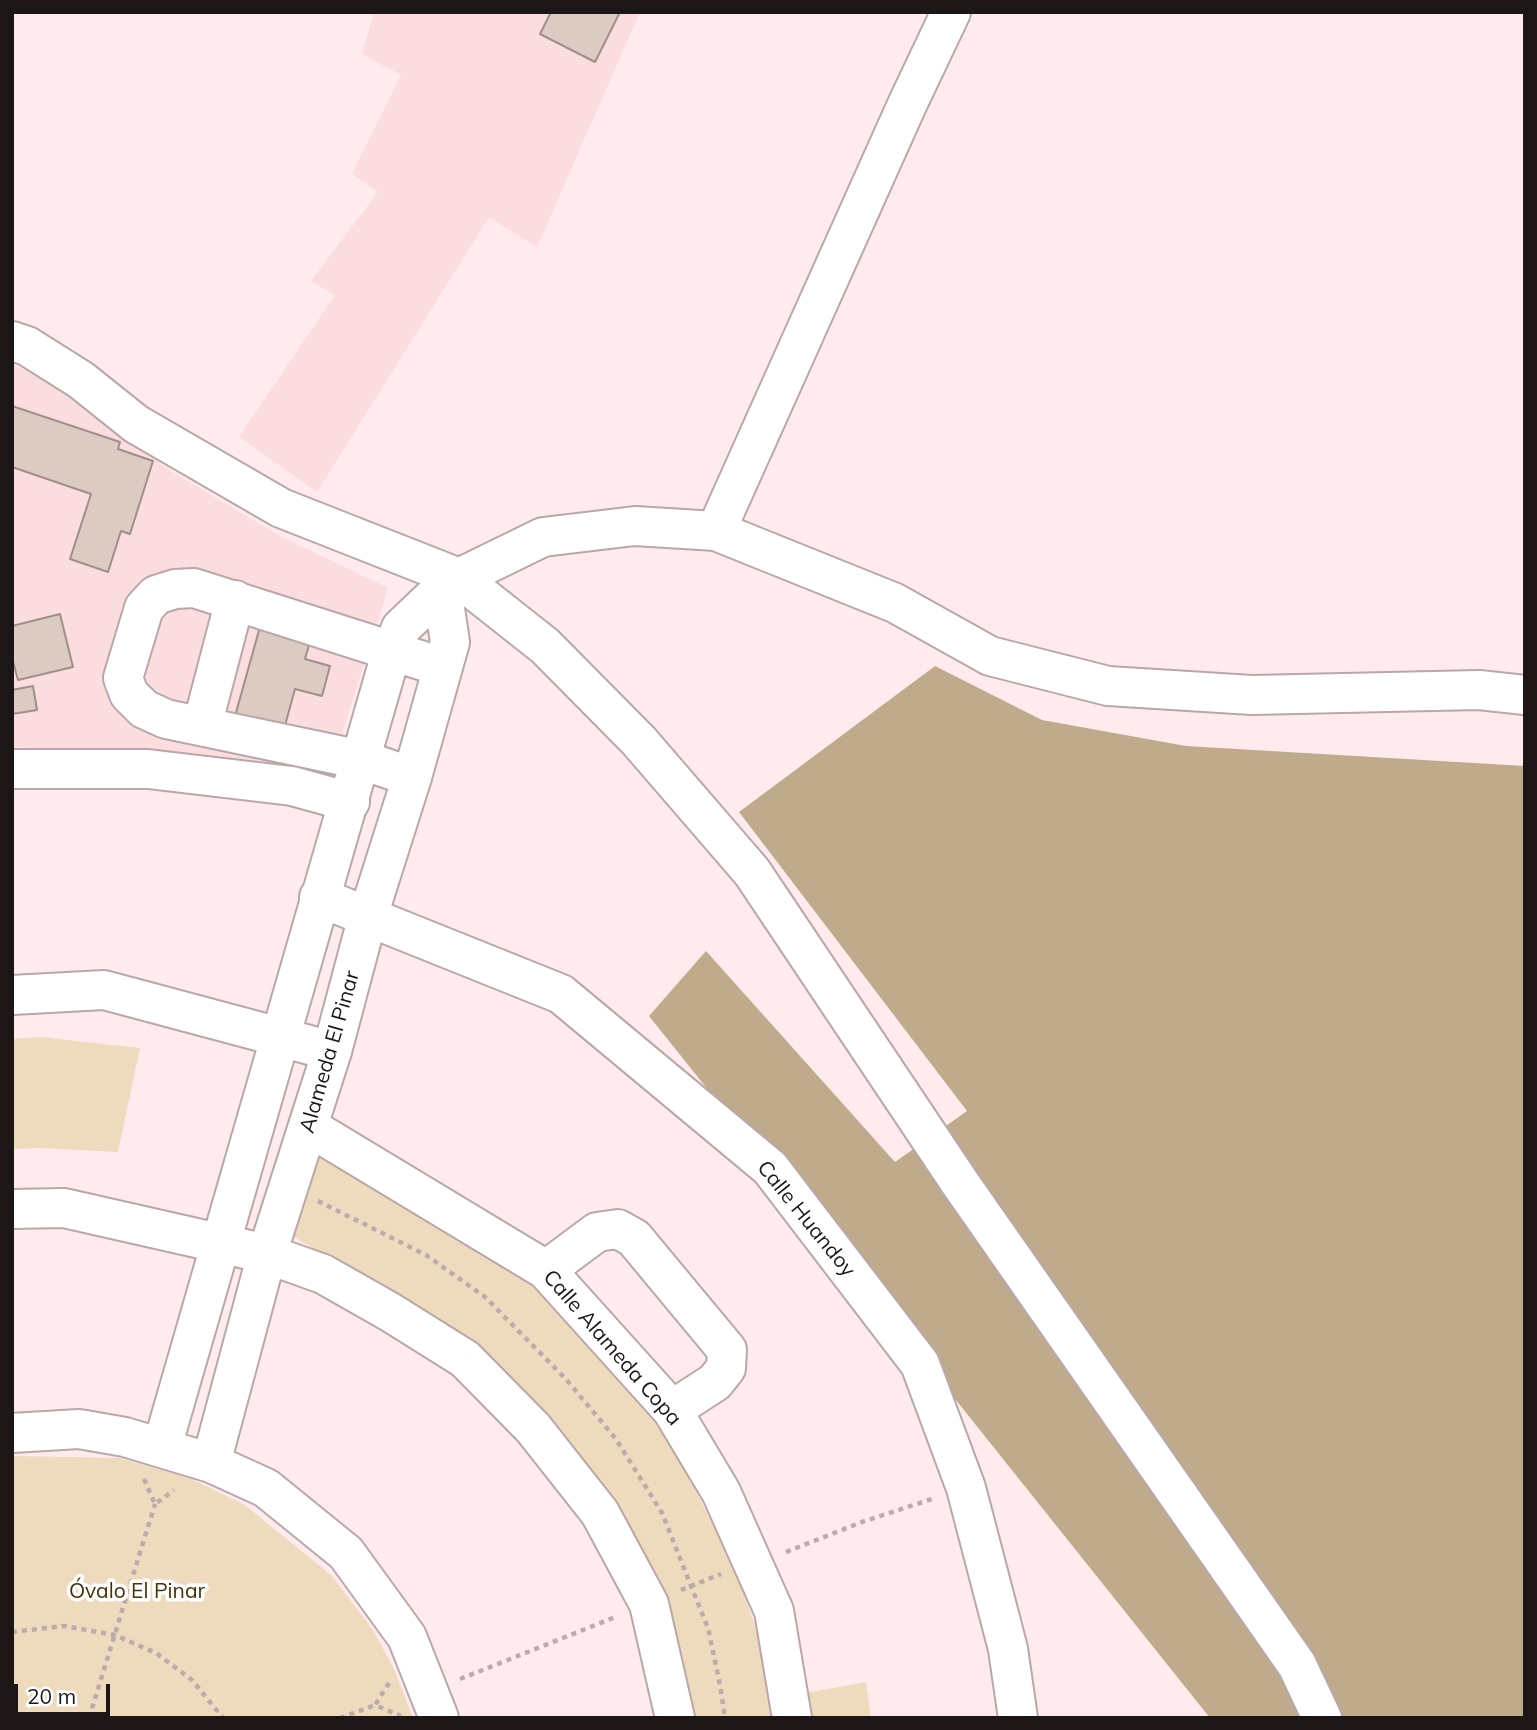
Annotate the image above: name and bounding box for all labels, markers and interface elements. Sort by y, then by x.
street label: Alameda El Pinar [295,968,365,1136]
street label: Calle Huandoy [751,1156,861,1282]
street label: Calle Alameda Copa [538,1265,686,1431]
park label: Óvalo El Pinar [69,1579,205,1605]
scale bar [18,1670,114,1714]
text: 20 m [27,1683,76,1709]

